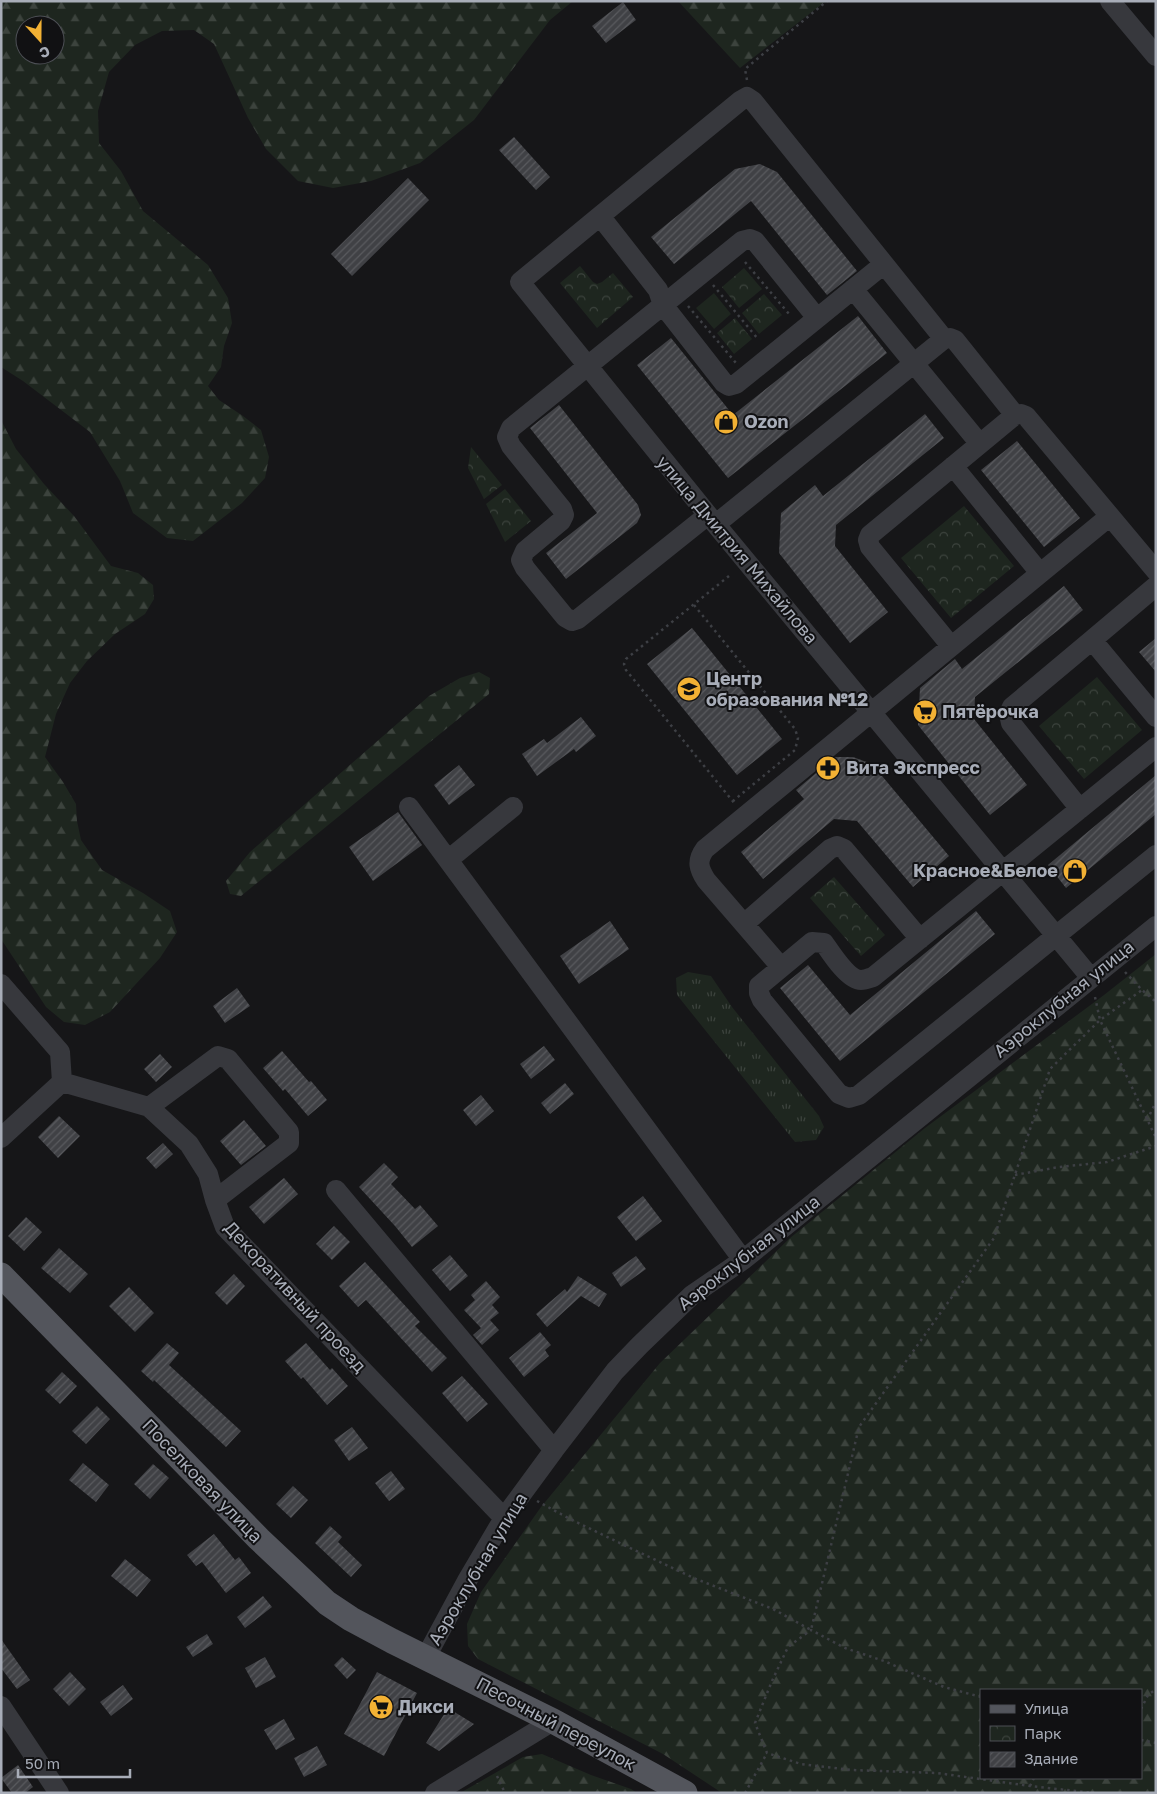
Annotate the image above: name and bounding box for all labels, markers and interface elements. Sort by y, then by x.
north arrow [15,15,65,65]
text: С [37,43,53,62]
shop icon: Ozon [713,409,739,435]
place label: Ozon [744,410,789,432]
street label: улица Дмитрия Михайлова [653,451,823,648]
place label: Центр образования №12 [706,667,868,710]
school or university icon: Центр образования №12 [676,676,702,702]
supermarket icon: Пятёрочка [912,699,938,725]
place label: Пятёрочка [942,700,1039,722]
pharmacy icon: Вита Экспресс [815,755,841,781]
place label: Вита Экспресс [846,756,980,778]
shop icon: Красное&Белое [1062,858,1088,884]
place label: Красное&Белое [913,859,1058,881]
street label: Аэроклубная улица [989,935,1138,1062]
street label: Аэроклубная улица [673,1190,824,1315]
street label: Декоративный проезд [220,1216,371,1376]
street label: Поселковая улица [138,1414,267,1547]
street label: Аэроклубная улица [423,1488,531,1649]
street label: Песочный переулок [473,1672,640,1775]
legend [980,1689,1142,1779]
supermarket icon: Дикси [368,1694,394,1720]
place label: Дикси [398,1695,454,1717]
text: Улица [1024,1699,1069,1717]
text: Парк [1024,1724,1062,1742]
scale bar [18,1746,130,1778]
text: Здание [1024,1749,1078,1767]
text: 50 m [25,1754,60,1772]

